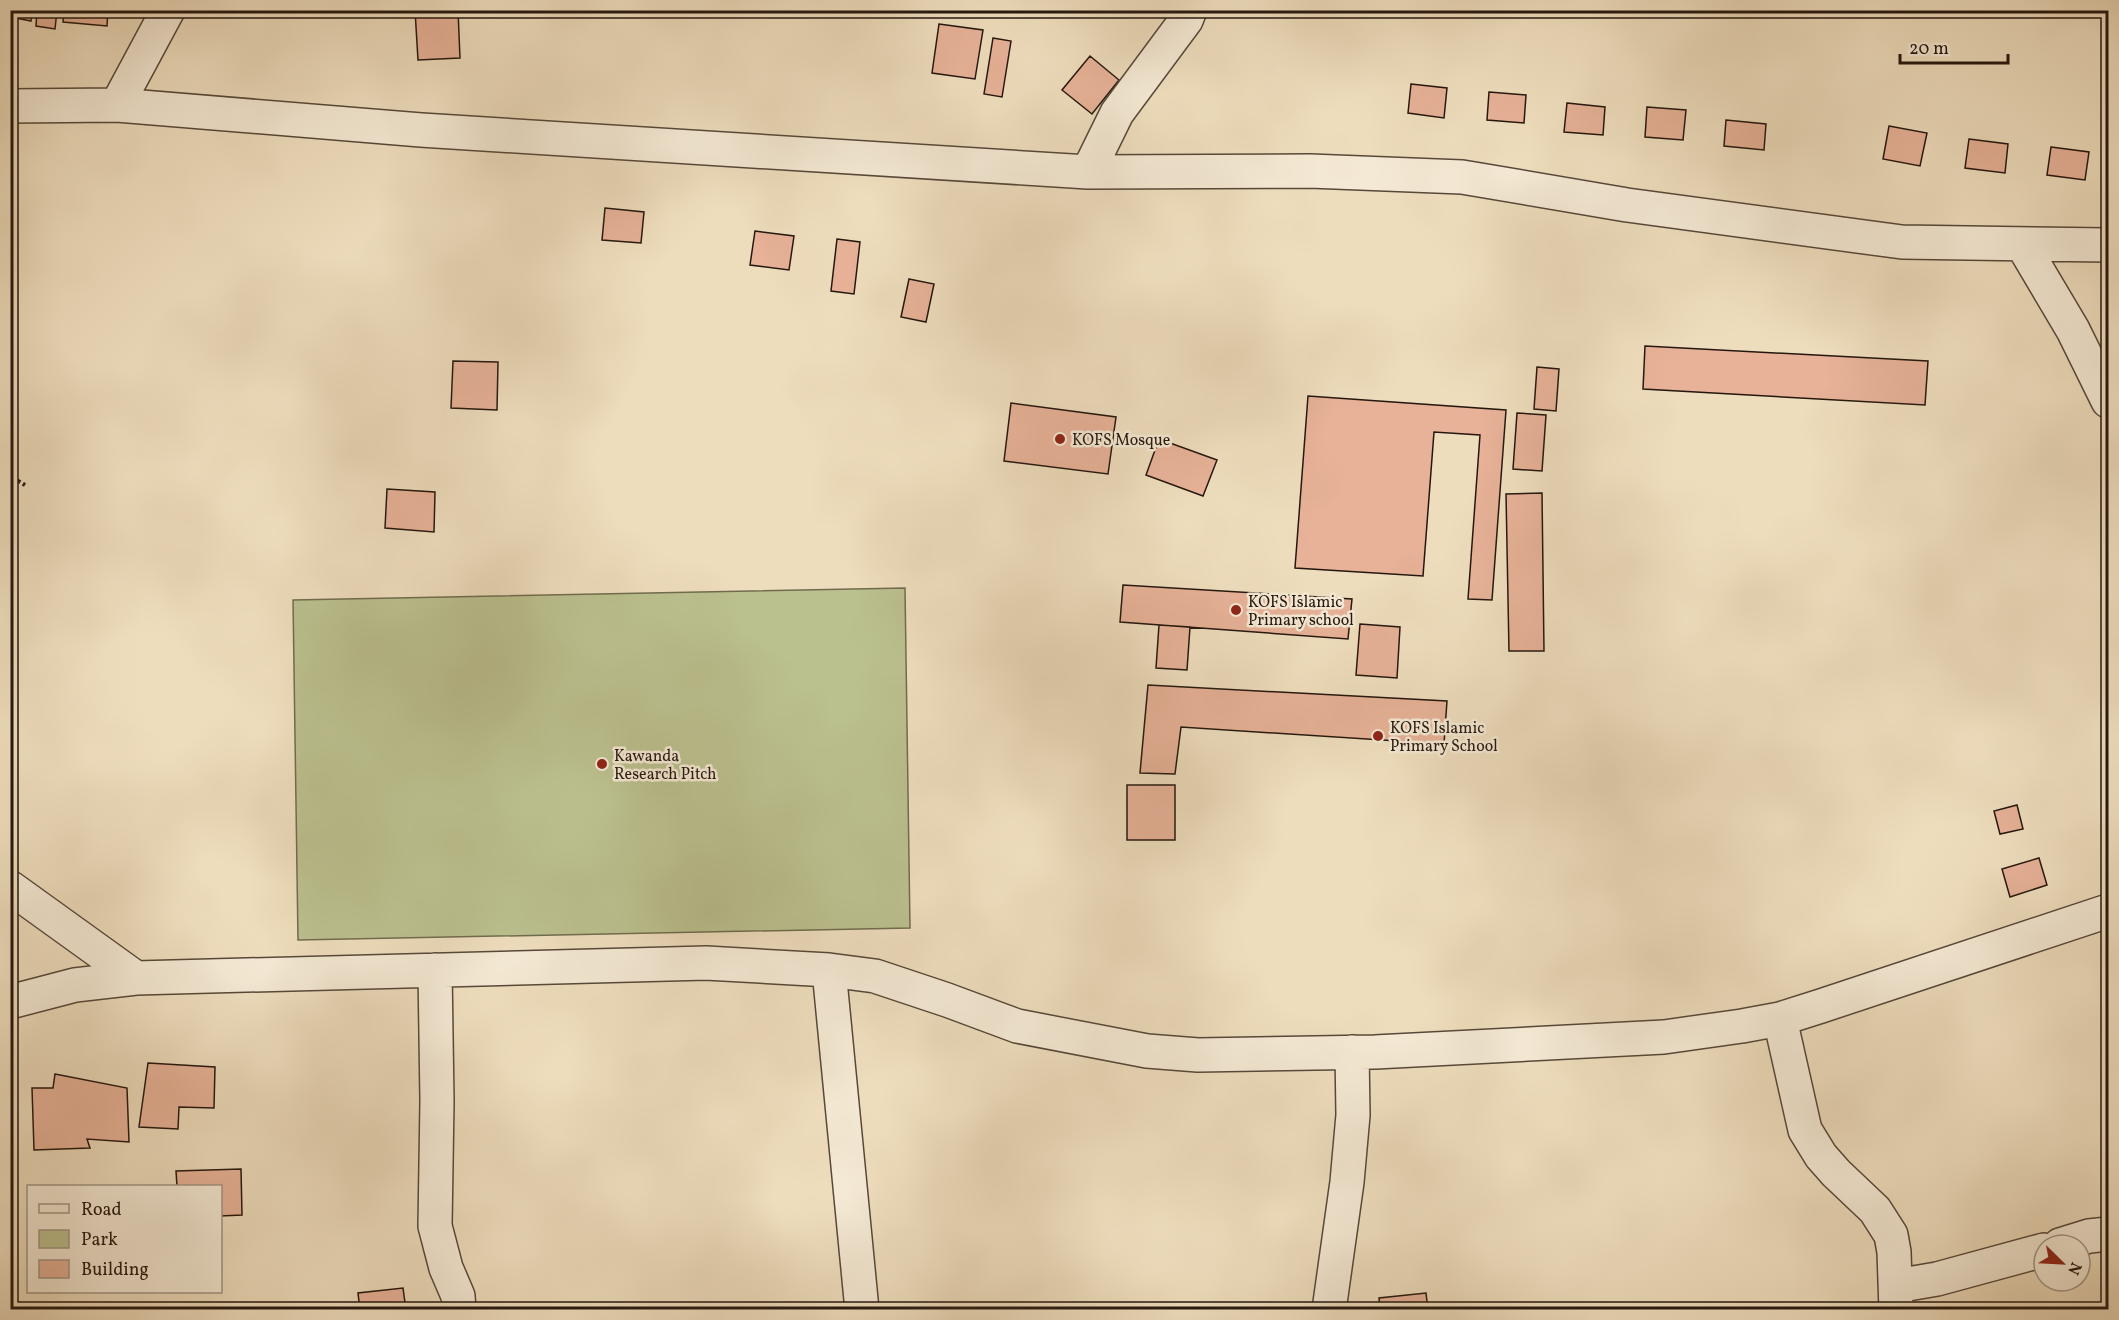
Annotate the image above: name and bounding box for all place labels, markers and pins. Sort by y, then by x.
place label: KOFS Mosque [1072,430,1170,452]
marker: KOFS Mosque [1053,432,1067,446]
place label: KOFS Islamic Primary school [1248,592,1354,632]
marker: KOFS Islamic Primary school [1229,603,1243,617]
place label: KOFS Islamic Primary School [1390,718,1498,758]
marker: KOFS Islamic Primary School [1371,729,1385,743]
place label: Kawanda Research Pitch [614,746,717,786]
marker: Kawanda Research Pitch [595,757,609,771]

